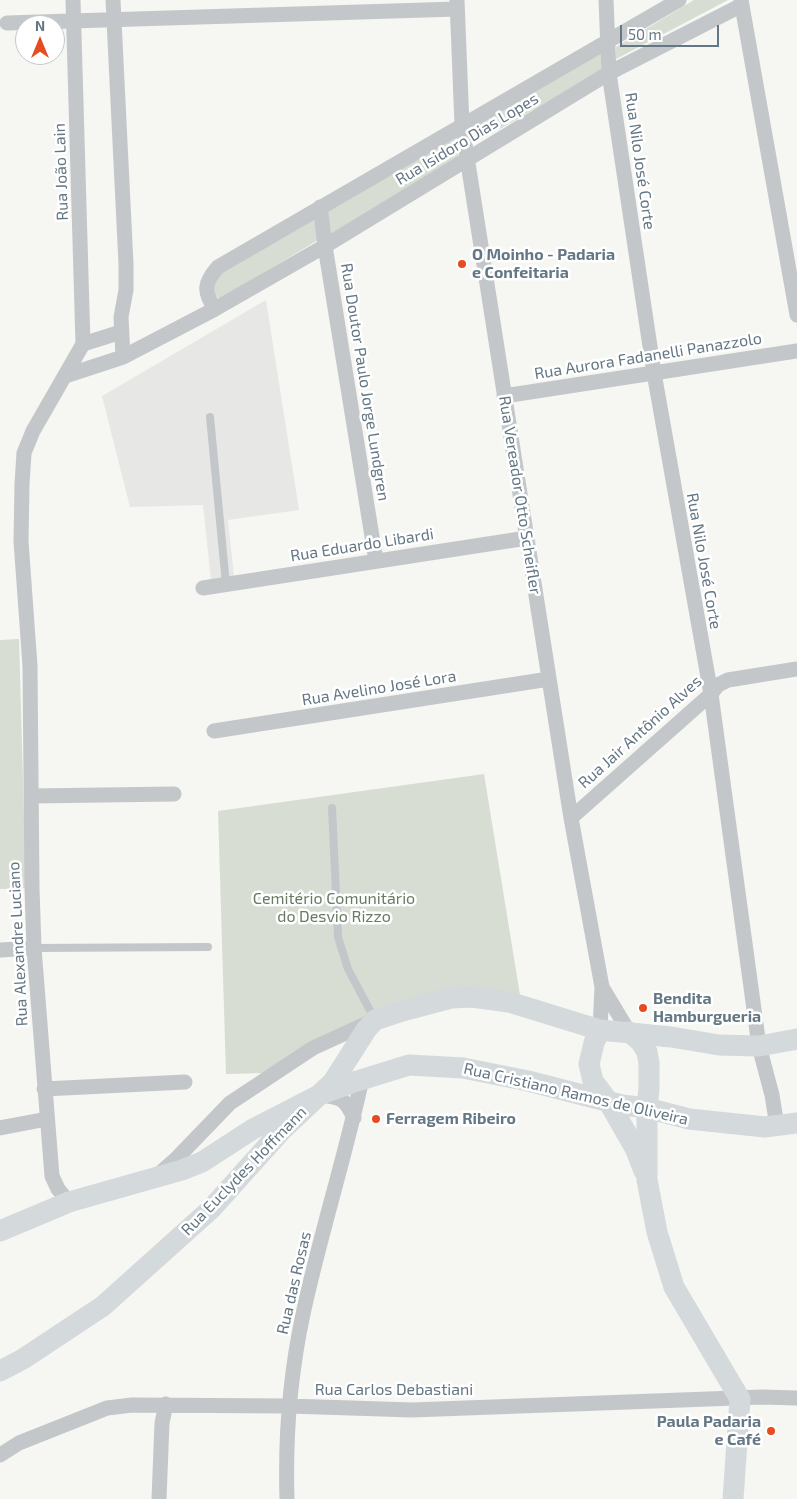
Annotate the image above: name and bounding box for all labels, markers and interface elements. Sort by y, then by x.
north arrow [15,15,65,65]
scale bar [622,15,721,47]
text: N [35,17,45,34]
text: 50 m [628,25,662,43]
street label: Rua Isidoro Dias Lopes [392,89,542,189]
street label: Rua Nilo José Corte [621,91,659,231]
street label: Rua João Lain [50,123,72,221]
place label: O Moinho - Padaria e Confeitaria [472,245,615,283]
marker: O Moinho - Padaria e Confeitaria [456,258,468,270]
street label: Rua Doutor Paulo Jorge Lundgren [337,262,393,502]
street label: Rua Aurora Fadanelli Panazzolo [533,329,763,383]
street label: Rua Vereador Otto Scheifler [495,394,545,596]
street label: Rua Nilo José Corte [683,491,725,631]
street label: Rua Eduardo Libardi [289,524,435,566]
street label: Rua Avelino José Lora [300,666,458,710]
street label: Rua Jair Antônio Alves [574,672,706,792]
street label: Rua Alexandre Luciano [4,861,32,1027]
park label: Cemitério Comunitário do Desvio Rizzo [253,889,415,927]
place label: Bendita Hamburgueria [653,989,761,1027]
marker: Bendita Hamburgueria [637,1002,649,1014]
street label: Rua Cristiano Ramos de Oliveira [462,1059,690,1129]
street label: Rua Euclydes Hoffmann [177,1102,311,1240]
place label: Ferragem Ribeiro [386,1109,516,1129]
marker: Ferragem Ribeiro [370,1113,382,1125]
street label: Rua das Rosas [273,1230,315,1336]
street label: Rua Carlos Debastiani [315,1380,473,1400]
place label: Paula Padaria e Café [657,1412,761,1450]
marker: Paula Padaria e Café [765,1425,777,1437]

